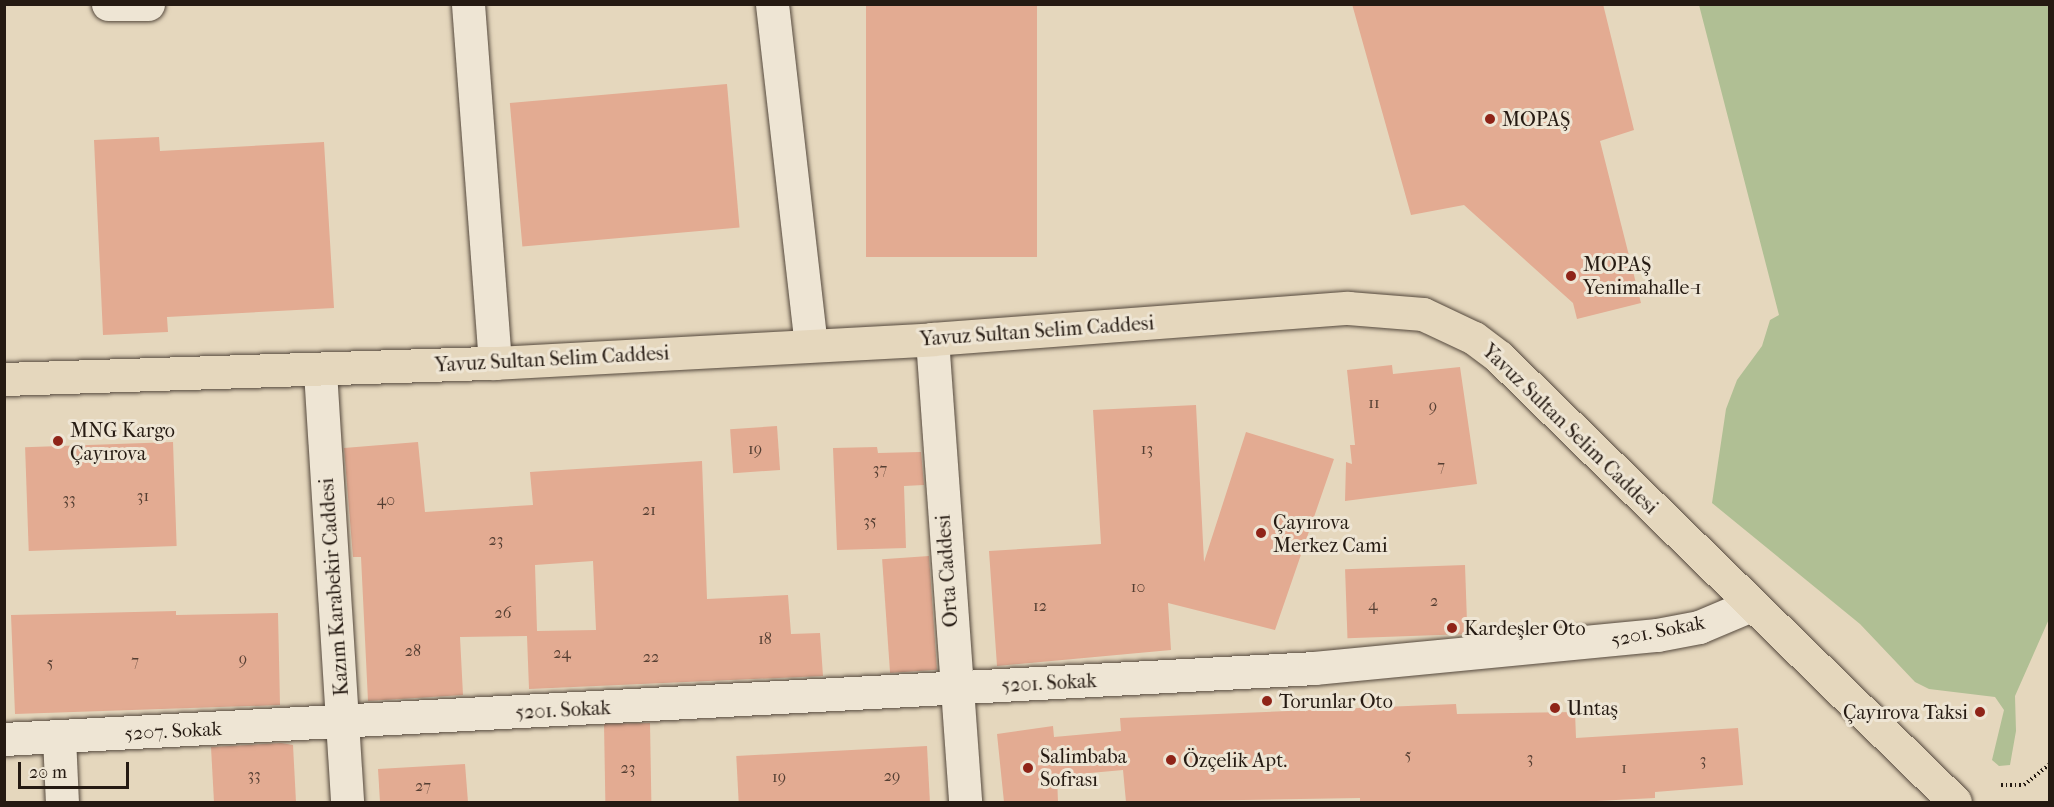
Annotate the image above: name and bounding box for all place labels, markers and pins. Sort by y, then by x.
place label: MOPAŞ [1502,107,1570,131]
marker: MOPAŞ [1483,112,1497,126]
place label: MOPAŞ Yenimahalle-1 [1583,252,1702,299]
marker: MOPAŞ Yenimahalle-1 [1564,269,1578,283]
place label: MNG Kargo Çayırova [70,418,175,465]
marker: MNG Kargo Çayırova [51,434,65,448]
place label: Çayırova Merkez Cami [1273,510,1388,557]
marker: Çayırova Merkez Cami [1254,526,1268,540]
place label: Kardeşler Oto [1464,616,1586,640]
marker: Kardeşler Oto [1445,621,1459,635]
place label: Torunlar Oto [1279,689,1393,713]
marker: Torunlar Oto [1260,694,1274,708]
place label: Untaş [1567,696,1618,720]
place label: Çayırova Taksi [1843,700,1968,724]
marker: Untaş [1548,701,1562,715]
marker: Çayırova Taksi [1973,705,1987,719]
place label: Salimbaba Sofrası [1040,744,1127,791]
place label: Özçelik Apt. [1183,748,1287,772]
marker: Özçelik Apt. [1164,753,1178,767]
marker: Salimbaba Sofrası [1021,761,1035,775]

